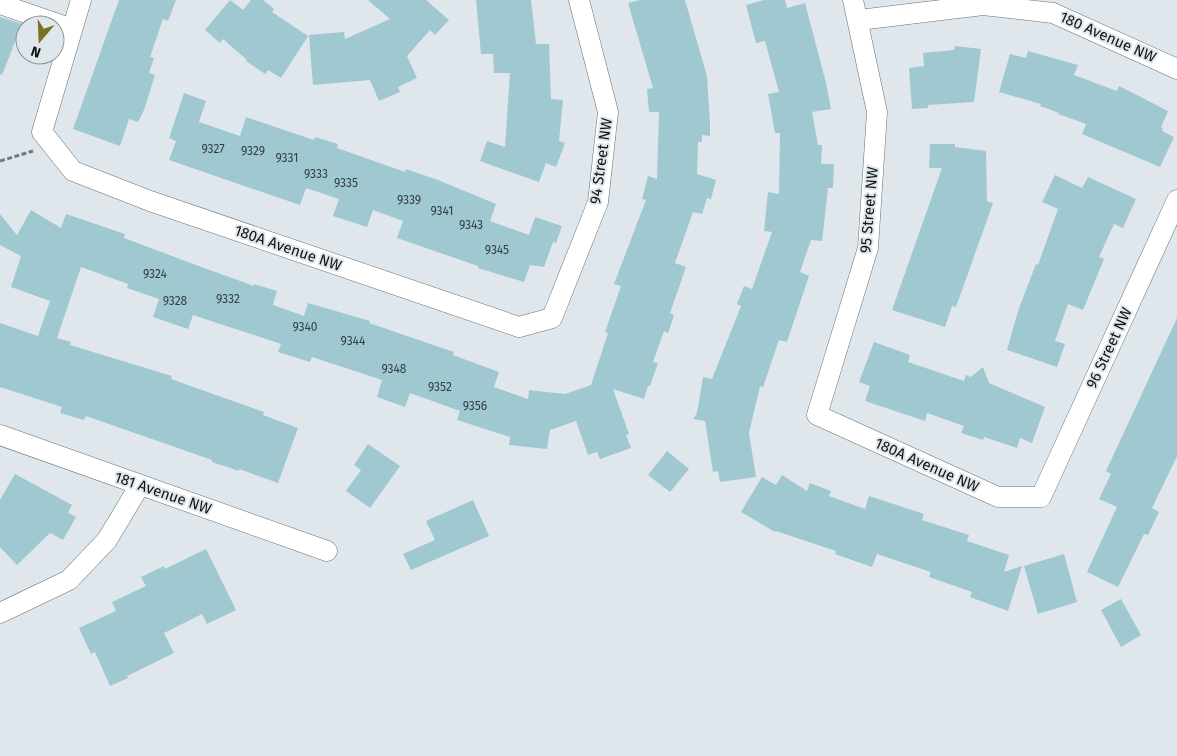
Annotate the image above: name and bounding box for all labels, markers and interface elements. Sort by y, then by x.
street label: 180 Avenue NW [1057,8,1159,67]
north arrow [15,15,65,65]
text: N [29,42,43,61]
street label: 94 Street NW [586,116,616,205]
house number: 9327 [201,142,225,156]
house number: 9329 [241,144,265,158]
house number: 9331 [276,151,298,165]
street label: 95 Street NW [856,165,882,254]
house number: 9333 [304,167,328,181]
house number: 9335 [334,176,358,190]
house number: 9339 [397,193,421,207]
house number: 9341 [431,204,453,218]
house number: 9343 [459,218,483,232]
street label: 180A Avenue NW [232,221,344,275]
house number: 9345 [485,243,509,257]
house number: 9324 [143,267,168,281]
house number: 9332 [216,292,240,306]
house number: 9328 [163,294,188,308]
street label: 96 Street NW [1082,304,1136,391]
house number: 9340 [292,320,318,334]
house number: 9344 [341,334,366,348]
house number: 9348 [382,362,407,376]
house number: 9352 [428,380,452,394]
house number: 9356 [463,399,487,413]
street label: 180A Avenue NW [872,434,982,496]
street label: 181 Avenue NW [112,468,214,518]

